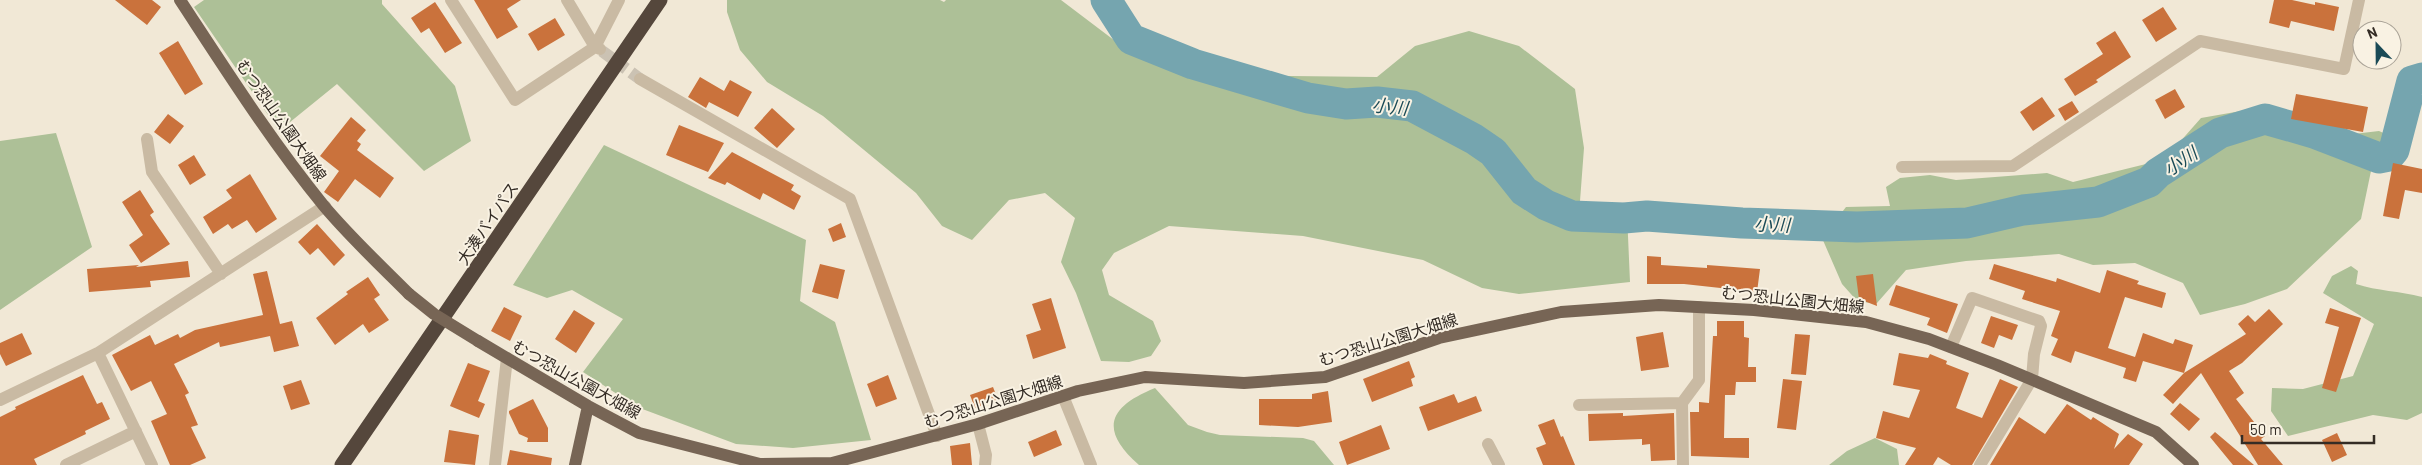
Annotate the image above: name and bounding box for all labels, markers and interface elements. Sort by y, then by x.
north arrow [2352,20,2402,70]
text: N [2364,23,2379,42]
street label: むつ恐山公園大畑線 [233,56,331,184]
water label: 小川 [1371,93,1411,119]
water label: 小川 [2159,141,2203,180]
street label: 大湊バイパス [452,178,522,268]
water label: 小川 [1754,212,1792,236]
street label: むつ恐山公園大畑線 [1720,282,1866,316]
street label: むつ恐山公園大畑線 [1316,309,1460,369]
street label: むつ恐山公園大畑線 [509,336,645,422]
street label: むつ恐山公園大畑線 [921,371,1065,431]
scale bar [2242,412,2374,444]
text: 50 m [2250,420,2282,438]

